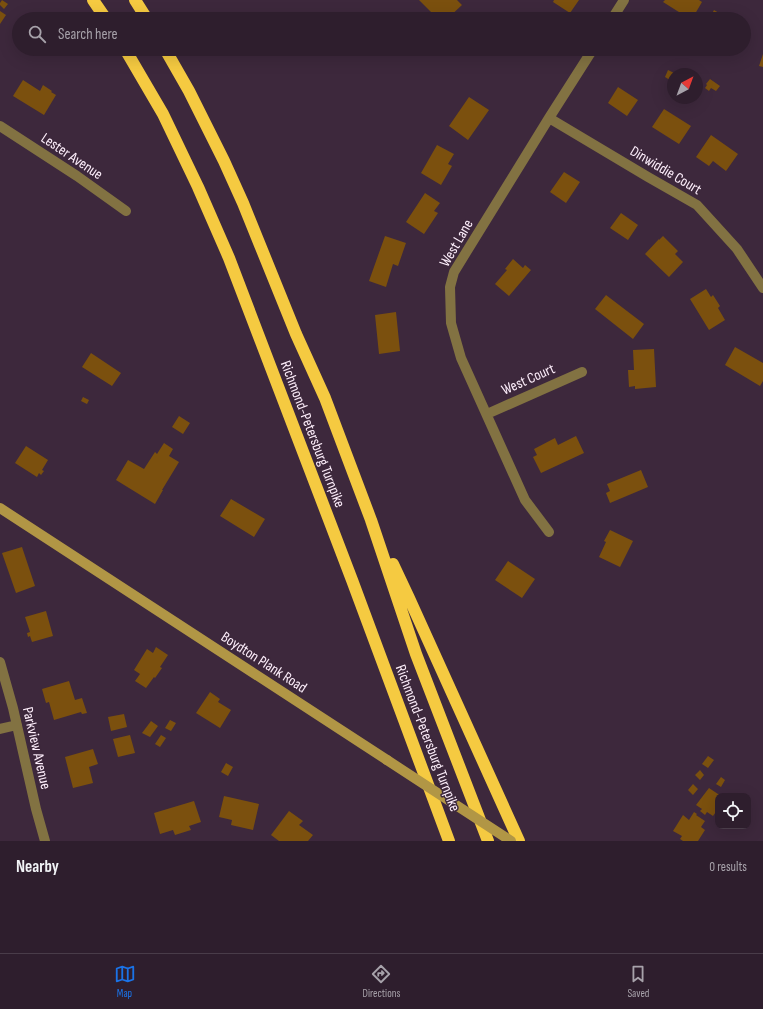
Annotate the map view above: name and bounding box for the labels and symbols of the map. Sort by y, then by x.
north arrow [667,68,703,104]
street label: Lester Avenue [37,129,106,184]
street label: Dinwiddie Court [626,142,705,199]
street label: West Lane [435,216,478,270]
street label: Richmond-Petersburg Turnpike [276,358,349,510]
street label: West Court [498,359,558,400]
street label: Boydton Plank Road [217,628,310,697]
street label: Richmond-Petersburg Turnpike [391,662,464,814]
street label: Parkview Avenue [18,705,55,791]

